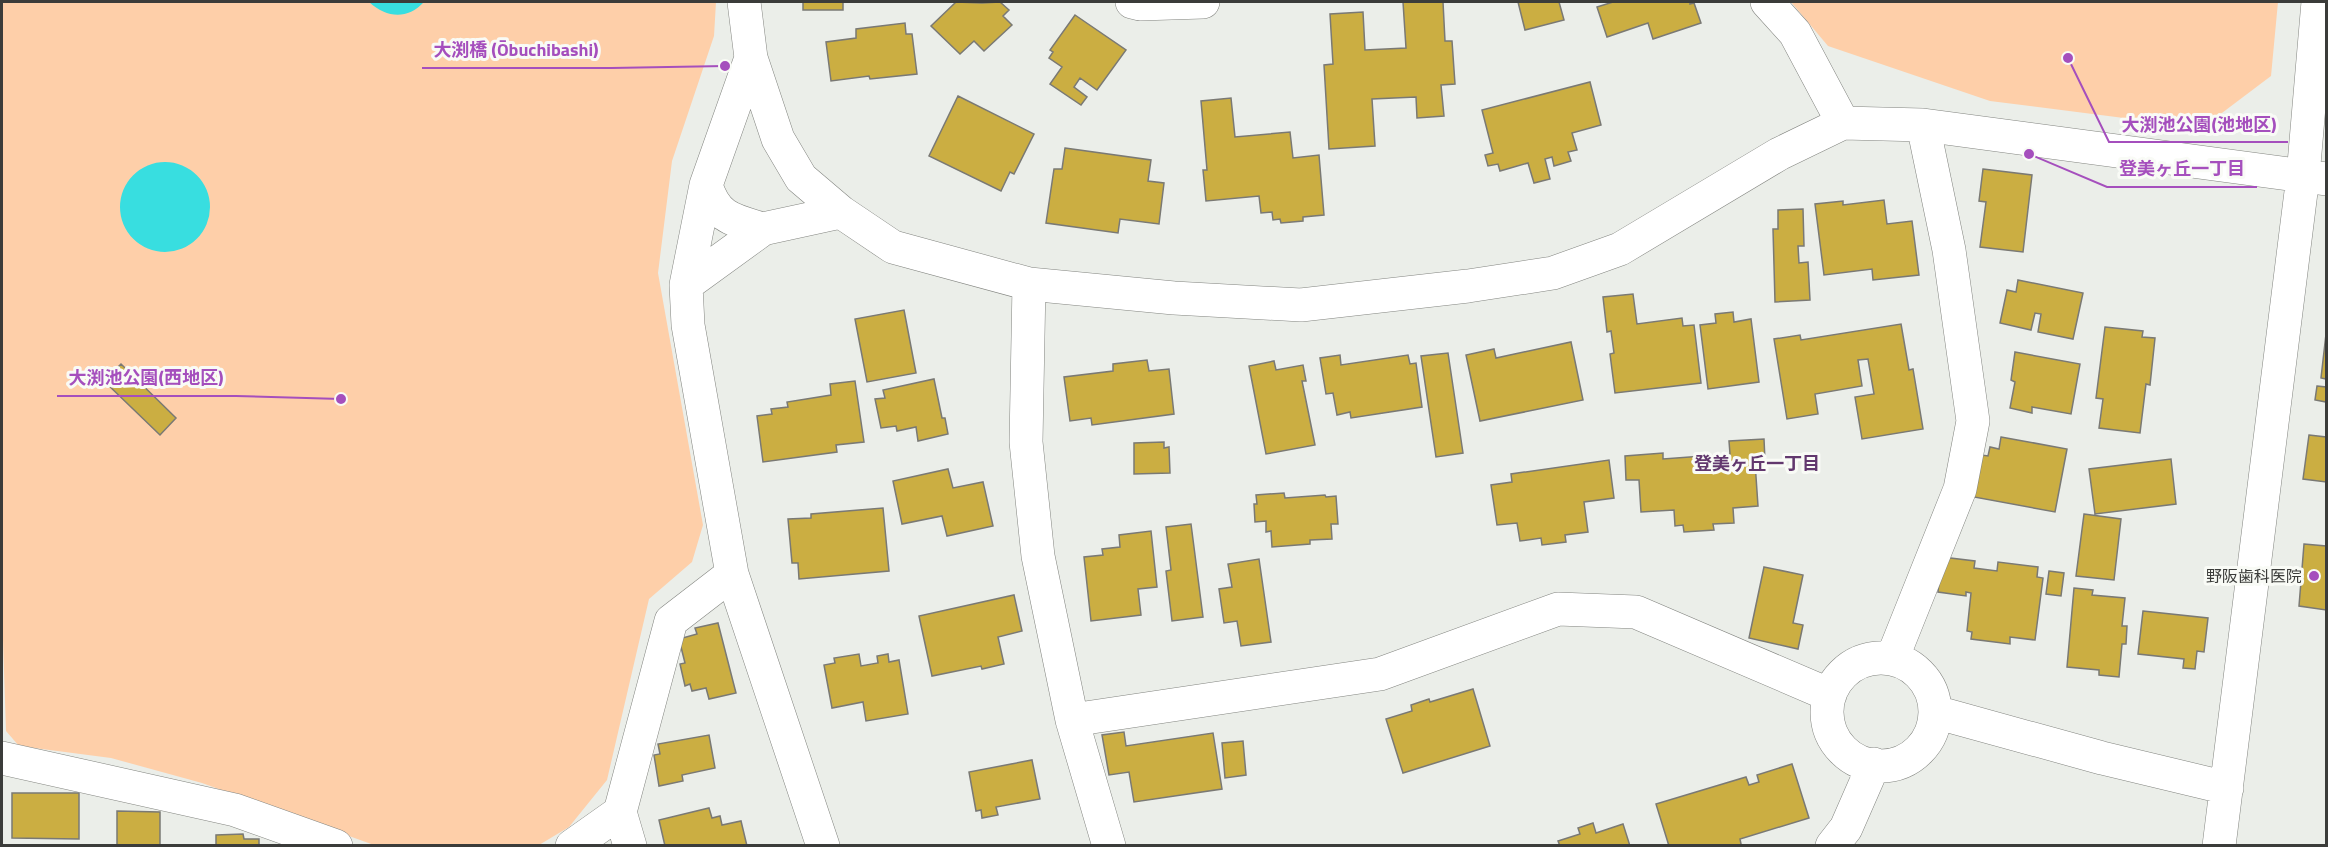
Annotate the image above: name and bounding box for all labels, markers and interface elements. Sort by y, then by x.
callout: 大渕橋 (Ōbuchibashi) [422,32,611,68]
text: 大渕橋 (Ōbuchibashi) [433,36,599,63]
callout: 大渕池公園(池地区) [2109,106,2288,142]
text: 大渕池公園(池地区) [2121,111,2277,138]
callout: 登美ヶ丘一丁目 [2107,151,2257,187]
text: 登美ヶ丘一丁目 [2119,155,2245,182]
callout: 大渕池公園(西地区) [57,360,236,396]
text: 大渕池公園(西地区) [68,364,224,391]
district label: 登美ヶ丘一丁目 [1694,450,1820,477]
place label: 野阪歯科医院 [2206,564,2302,588]
marker: 野阪歯科医院 [2307,569,2321,583]

